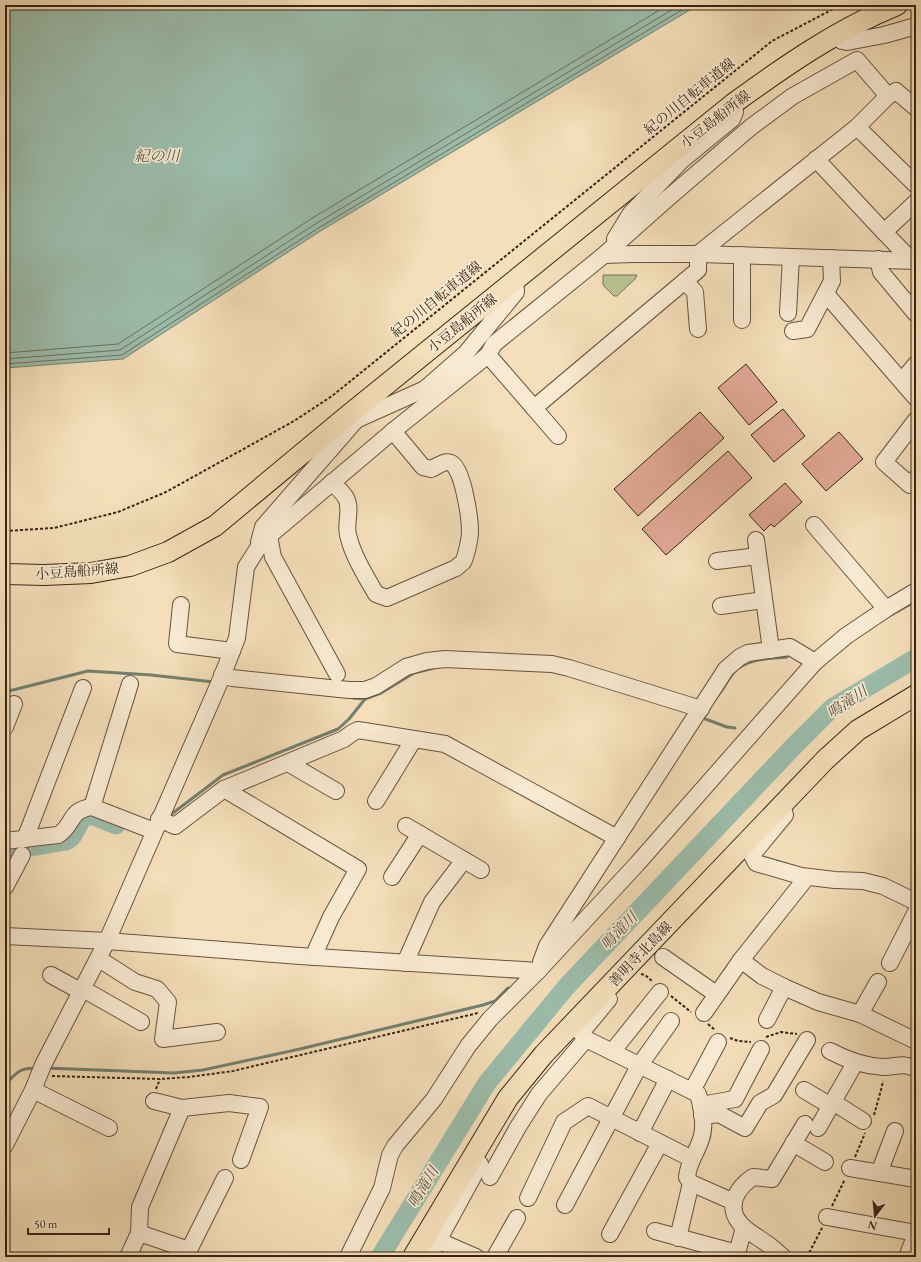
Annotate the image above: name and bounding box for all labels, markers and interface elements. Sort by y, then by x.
street label: 紀の川自転車道線 [640,54,738,138]
street label: 小豆島船所線 [676,86,754,152]
water label: 紀の川 [134,146,181,165]
street label: 紀の川自転車道線 [387,257,485,341]
street label: 小豆島船所線 [424,290,500,356]
street label: 小豆島船所線 [34,559,120,583]
water label: 鳴滝川 [823,680,872,722]
water label: 鳴滝川 [596,906,642,953]
street label: 善明寺北島線 [604,918,676,990]
water label: 鳴滝川 [403,1161,443,1211]
north arrow [855,1196,895,1236]
scale bar [28,1210,109,1236]
text: 50 m [34,1216,58,1232]
text: N [866,1218,878,1234]

